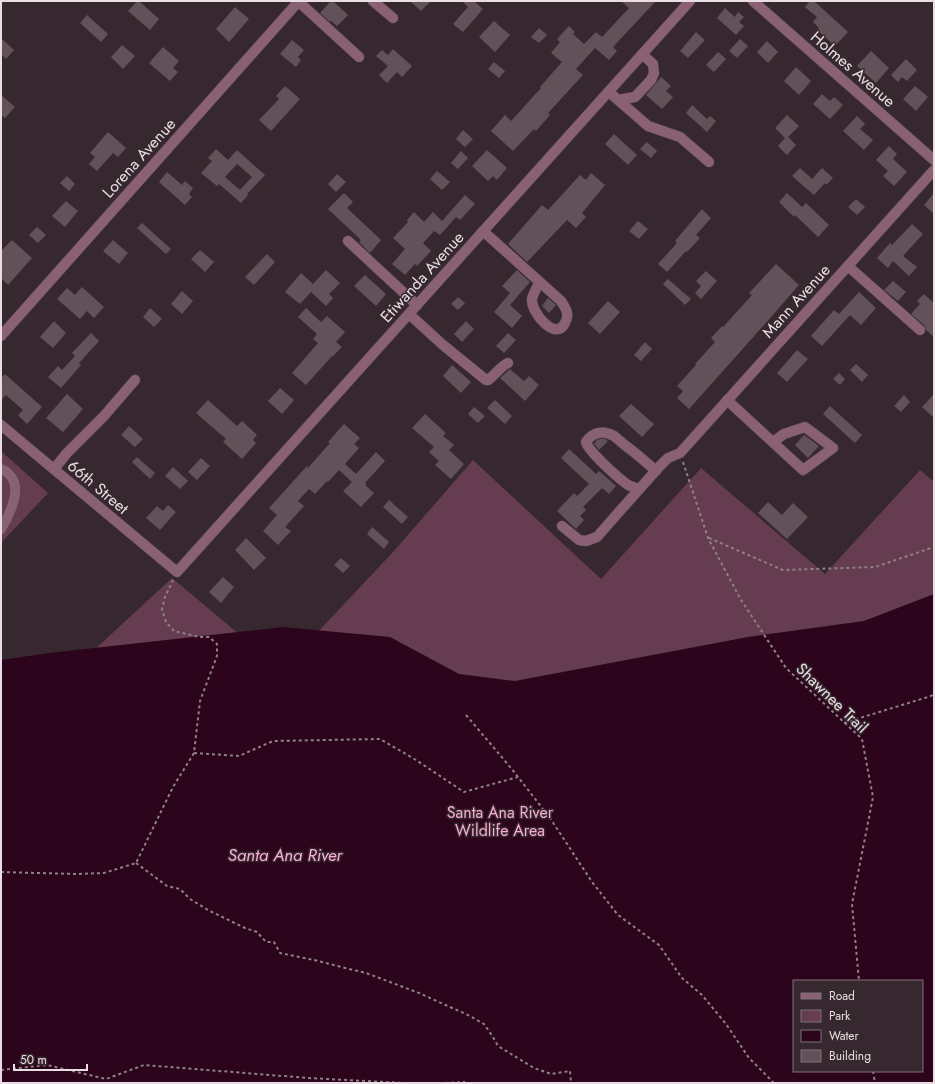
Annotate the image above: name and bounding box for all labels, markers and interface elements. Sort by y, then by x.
street label: Holmes Avenue [806,26,900,112]
street label: Lorena Avenue [97,113,181,203]
street label: Etiwanda Avenue [375,226,469,328]
street label: Mann Avenue [757,259,835,343]
street label: 66th Street [62,455,134,520]
street label: Shawnee Trail [791,658,873,738]
park label: Santa Ana River Wildlife Area [447,801,554,842]
water label: Santa Ana River [228,843,343,867]
legend [793,980,923,1072]
text: Road [829,987,855,1005]
text: Park [829,1007,851,1025]
text: Water [829,1027,860,1045]
scale bar [14,1046,87,1072]
text: Building [829,1047,871,1065]
text: 50 m [20,1051,47,1069]

